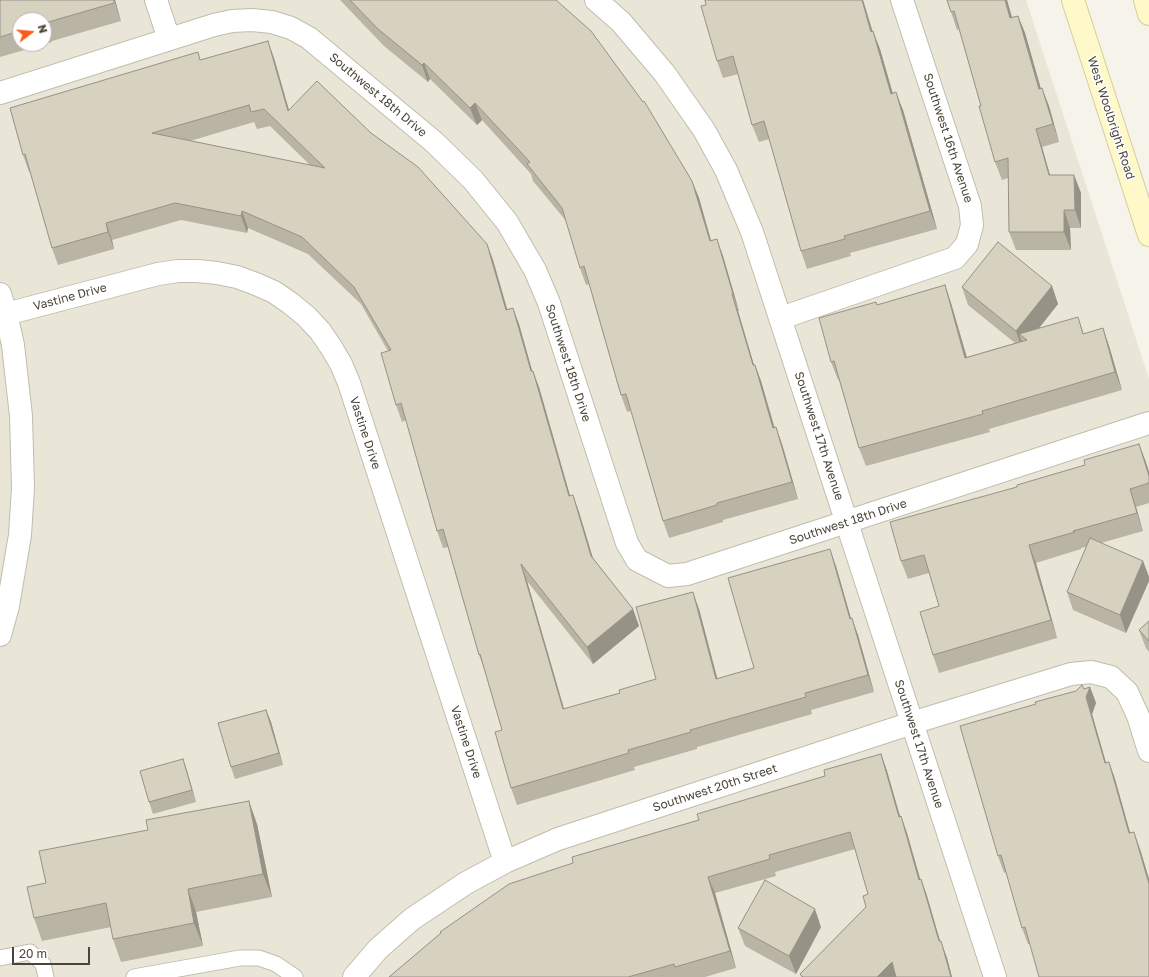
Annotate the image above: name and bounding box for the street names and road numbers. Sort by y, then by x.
street label: Southwest 18th Drive [326,50,430,140]
street label: West Woolbright Road [1084,55,1138,181]
street label: Southwest 16th Avenue [920,71,976,205]
street label: Vastine Drive [32,280,108,314]
street label: Southwest 18th Drive [542,302,594,424]
street label: Southwest 17th Avenue [791,370,847,502]
street label: Vastine Drive [346,395,384,471]
street label: Southwest 18th Drive [787,496,909,548]
street label: Southwest 17th Avenue [891,678,947,810]
street label: Vastine Drive [447,704,485,780]
street label: Southwest 20th Street [651,761,779,815]

